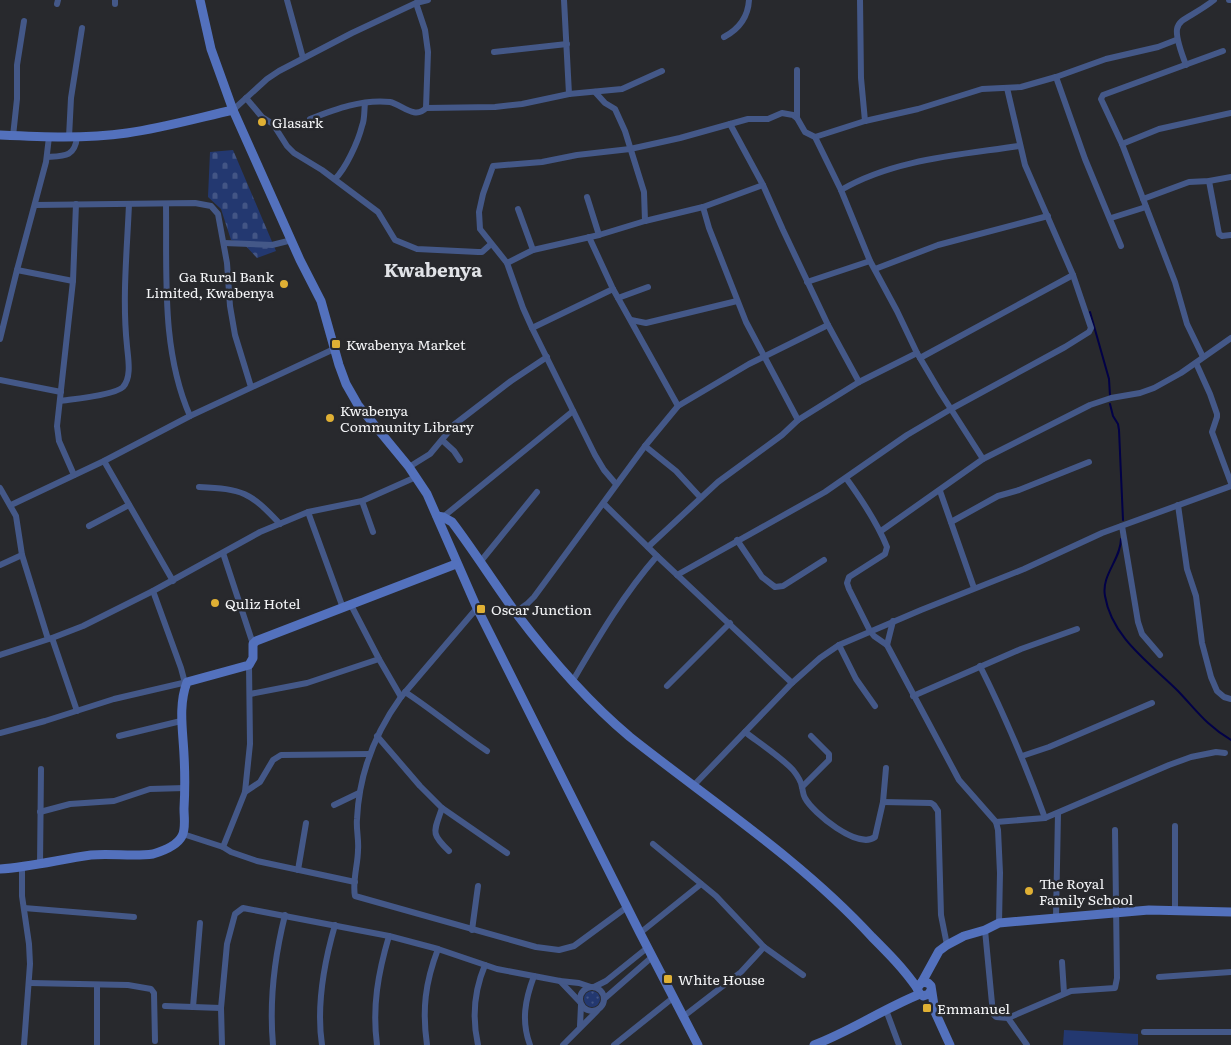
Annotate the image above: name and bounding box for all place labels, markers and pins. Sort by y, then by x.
place label: Glasark [272,112,324,132]
marker: Glasark [256,116,268,128]
place label: Ga Rural Bank Limited, Kwabenya [146,266,274,302]
marker: Ga Rural Bank Limited, Kwabenya [278,278,290,290]
place label: Kwabenya Market [346,334,466,354]
marker: Kwabenya Market [330,338,342,350]
place label: Kwabenya Community Library [340,400,475,436]
marker: Kwabenya Community Library [324,412,336,424]
place label: Quliz Hotel [225,593,301,613]
marker: Quliz Hotel [209,597,221,609]
place label: Oscar Junction [491,599,592,619]
marker: Oscar Junction [475,603,487,615]
place label: The Royal Family School [1039,873,1133,909]
marker: The Royal Family School [1023,885,1035,897]
place label: White House [678,969,765,989]
marker: White House [662,973,674,985]
place label: Emmanuel [937,998,1010,1018]
marker: Emmanuel [921,1002,933,1014]

